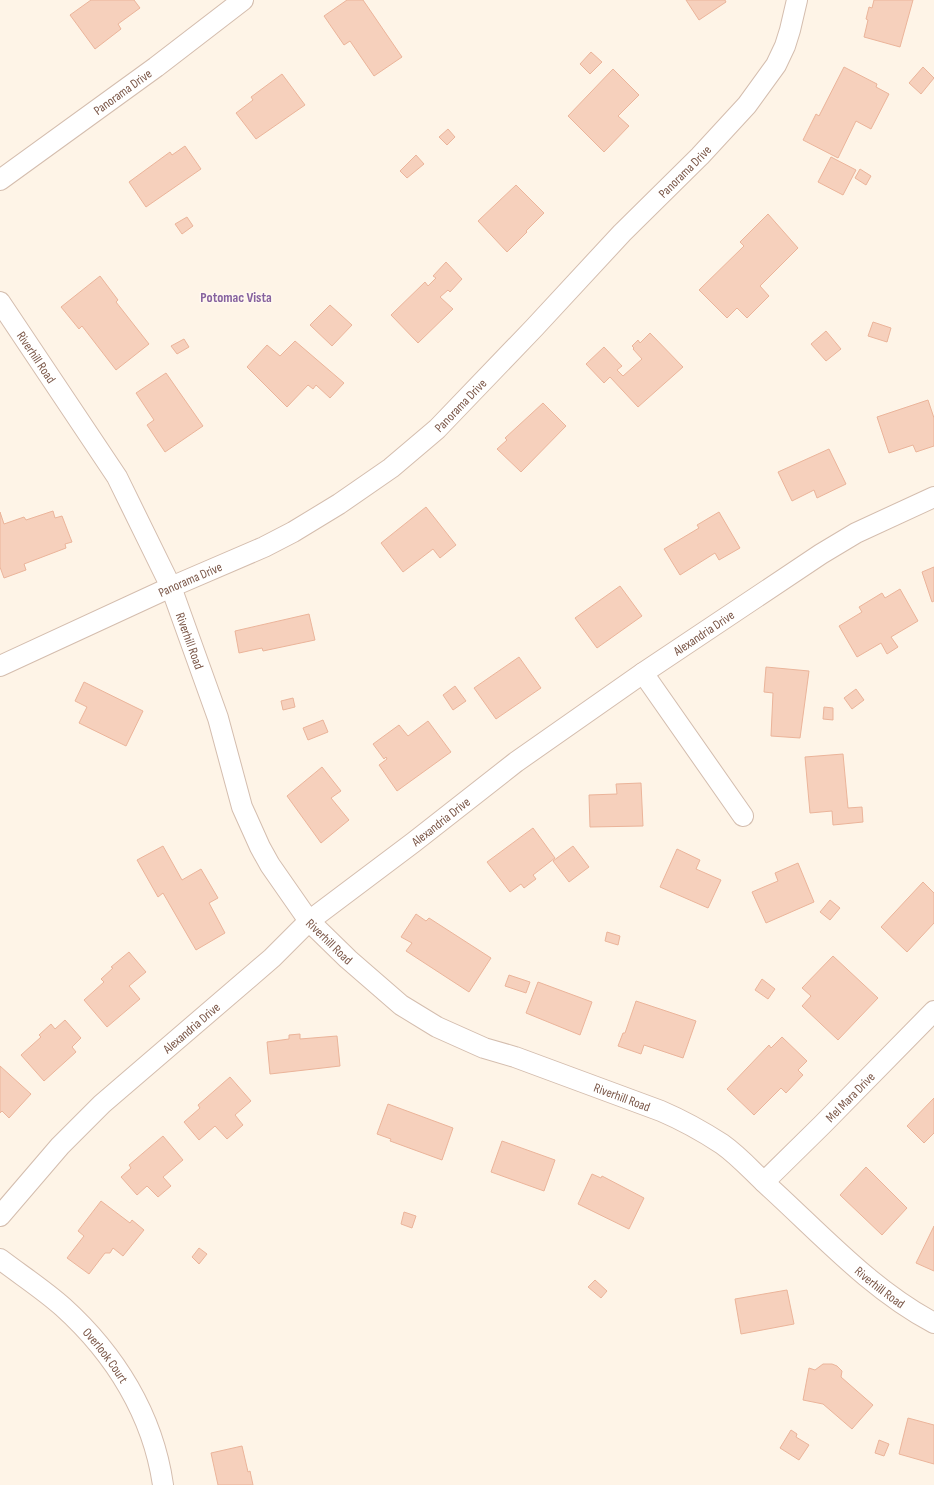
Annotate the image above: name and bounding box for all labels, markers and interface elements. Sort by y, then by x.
street label: Panorama Drive [91,66,155,119]
street label: Panorama Drive [655,142,715,202]
district label: Potomac Vista [200,289,272,306]
street label: Riverhill Road [13,328,59,386]
street label: Panorama Drive [431,376,490,436]
street label: Panorama Drive [156,559,225,601]
street label: Alexandria Drive [670,607,738,660]
street label: Riverhill Road [172,610,207,671]
street label: Alexandria Drive [408,794,474,851]
street label: Riverhill Road [302,916,356,968]
street label: Alexandria Drive [159,999,223,1058]
street label: Mel Mara Drive [823,1069,879,1126]
street label: Riverhill Road [591,1080,652,1115]
street label: Riverhill Road [851,1263,908,1312]
street label: Overlook Court [79,1325,131,1386]

